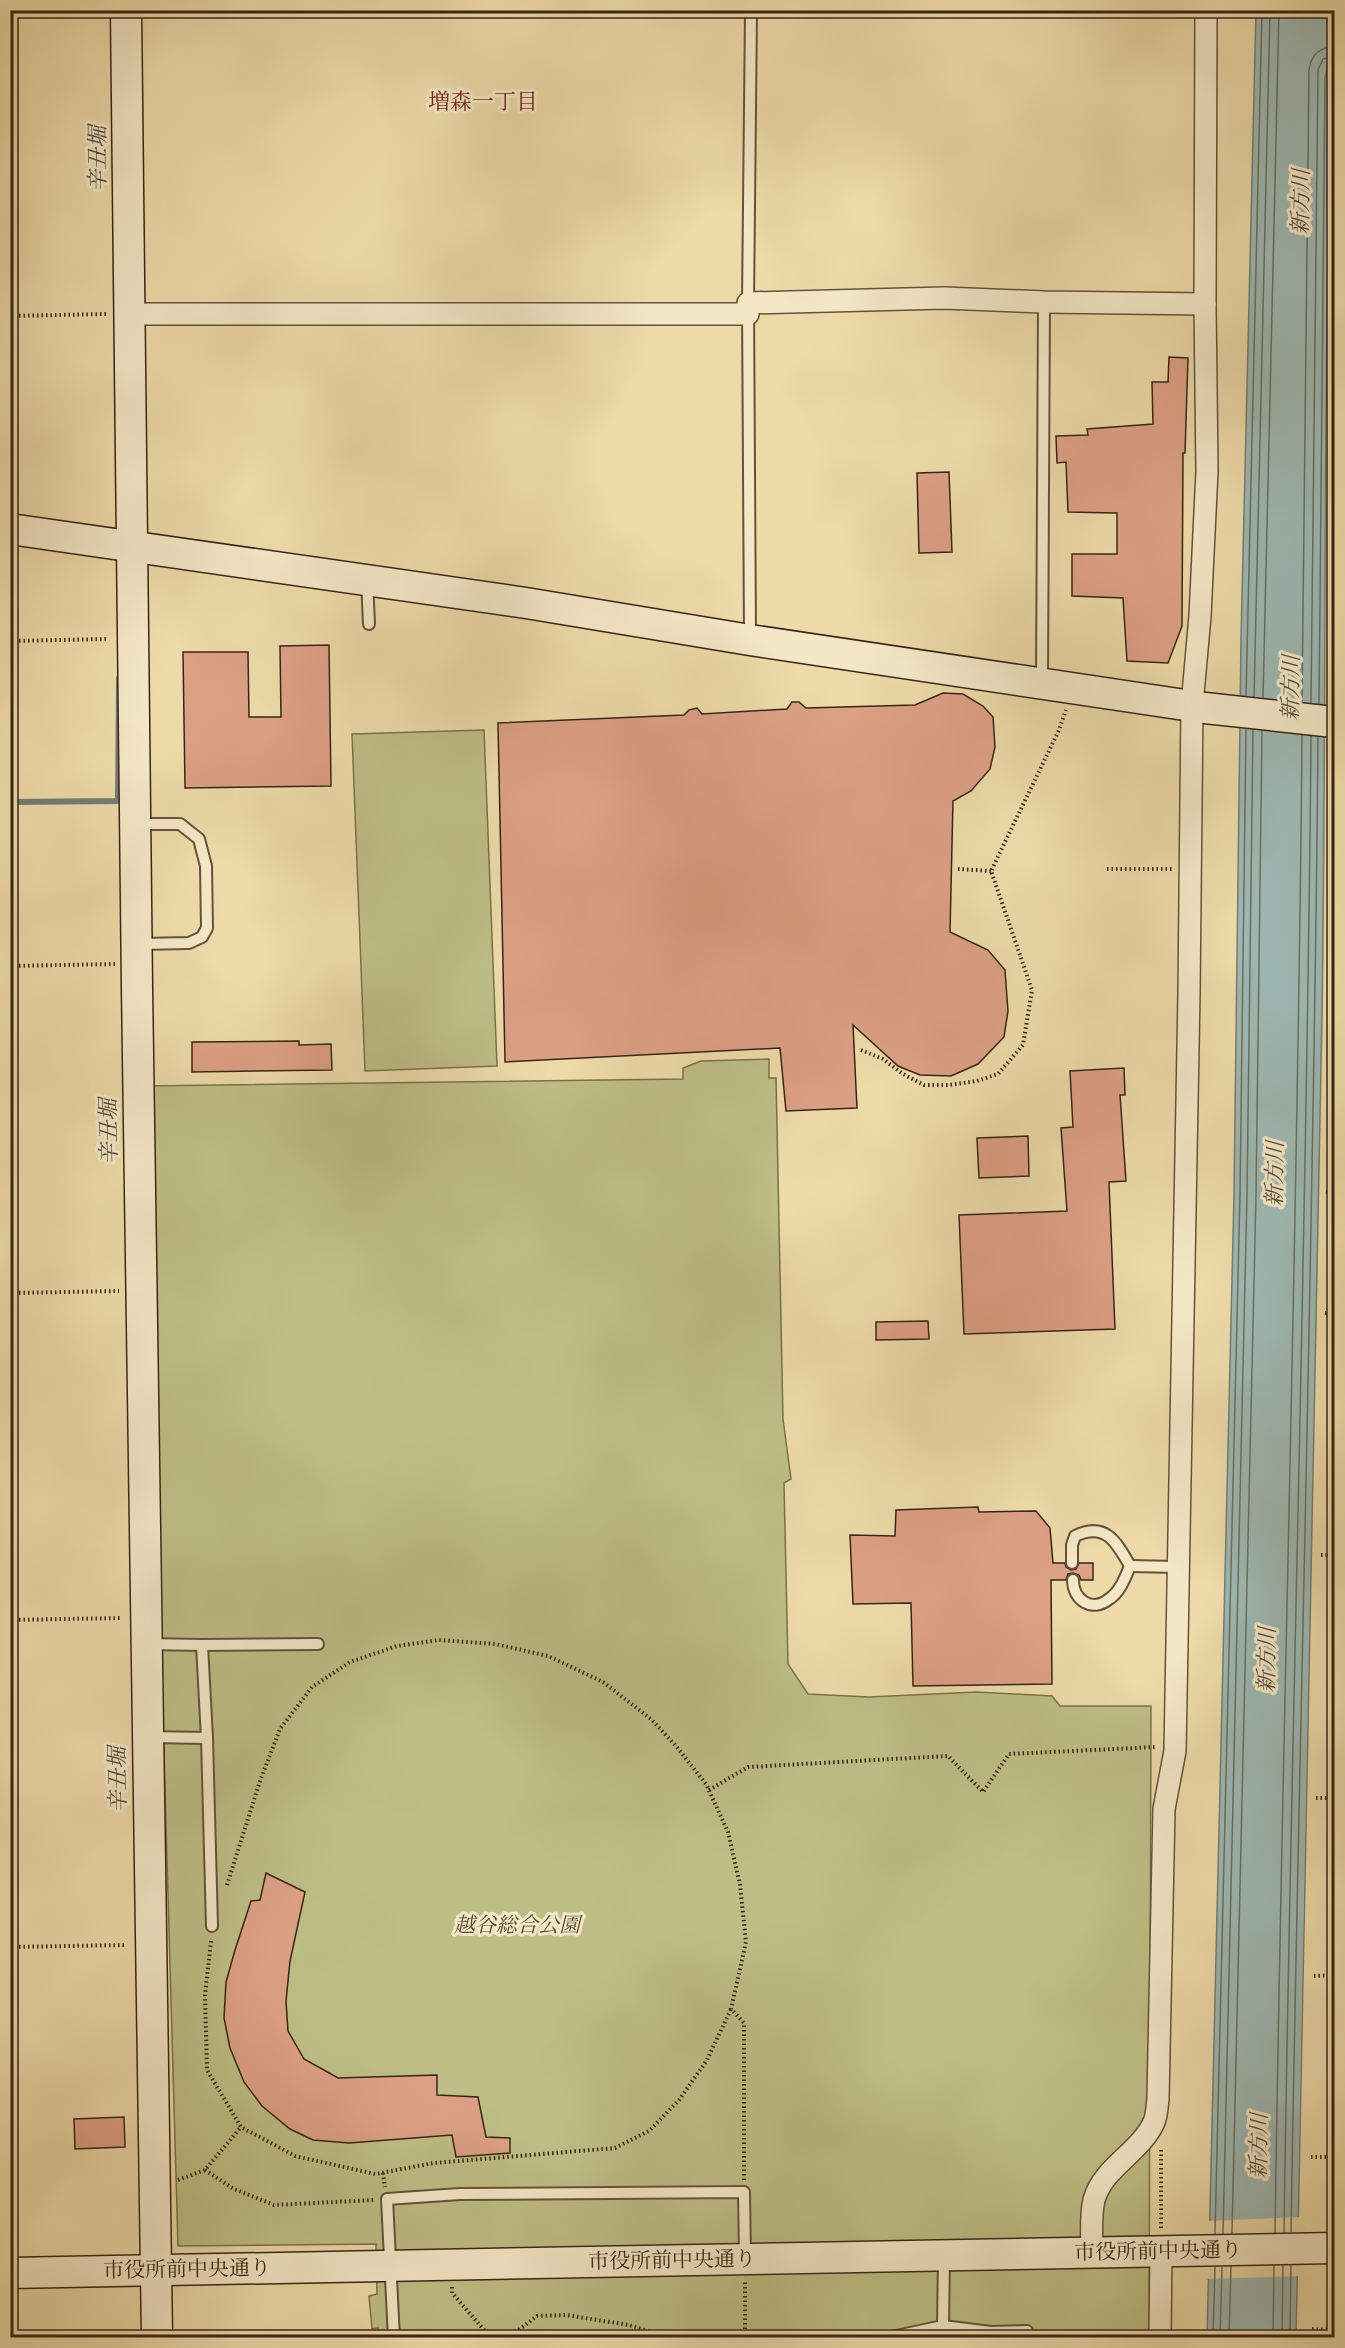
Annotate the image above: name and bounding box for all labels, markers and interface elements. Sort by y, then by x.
district label: 増森一丁目 [428,89,538,116]
water label: 辛丑堀 [85,122,112,192]
water label: 新方川 [1287,167,1316,235]
water label: 新方川 [1277,653,1306,721]
water label: 辛丑堀 [95,1095,124,1165]
water label: 新方川 [1261,1139,1290,1207]
water label: 新方川 [1253,1625,1282,1693]
water label: 辛丑堀 [104,1743,133,1813]
park label: 越谷総合公園 [454,1913,583,1939]
water label: 新方川 [1245,2111,1274,2179]
street label: 市役所前中央通り [1074,2238,1242,2266]
street label: 市役所前中央通り [588,2247,756,2275]
street label: 市役所前中央通り [103,2256,271,2284]

